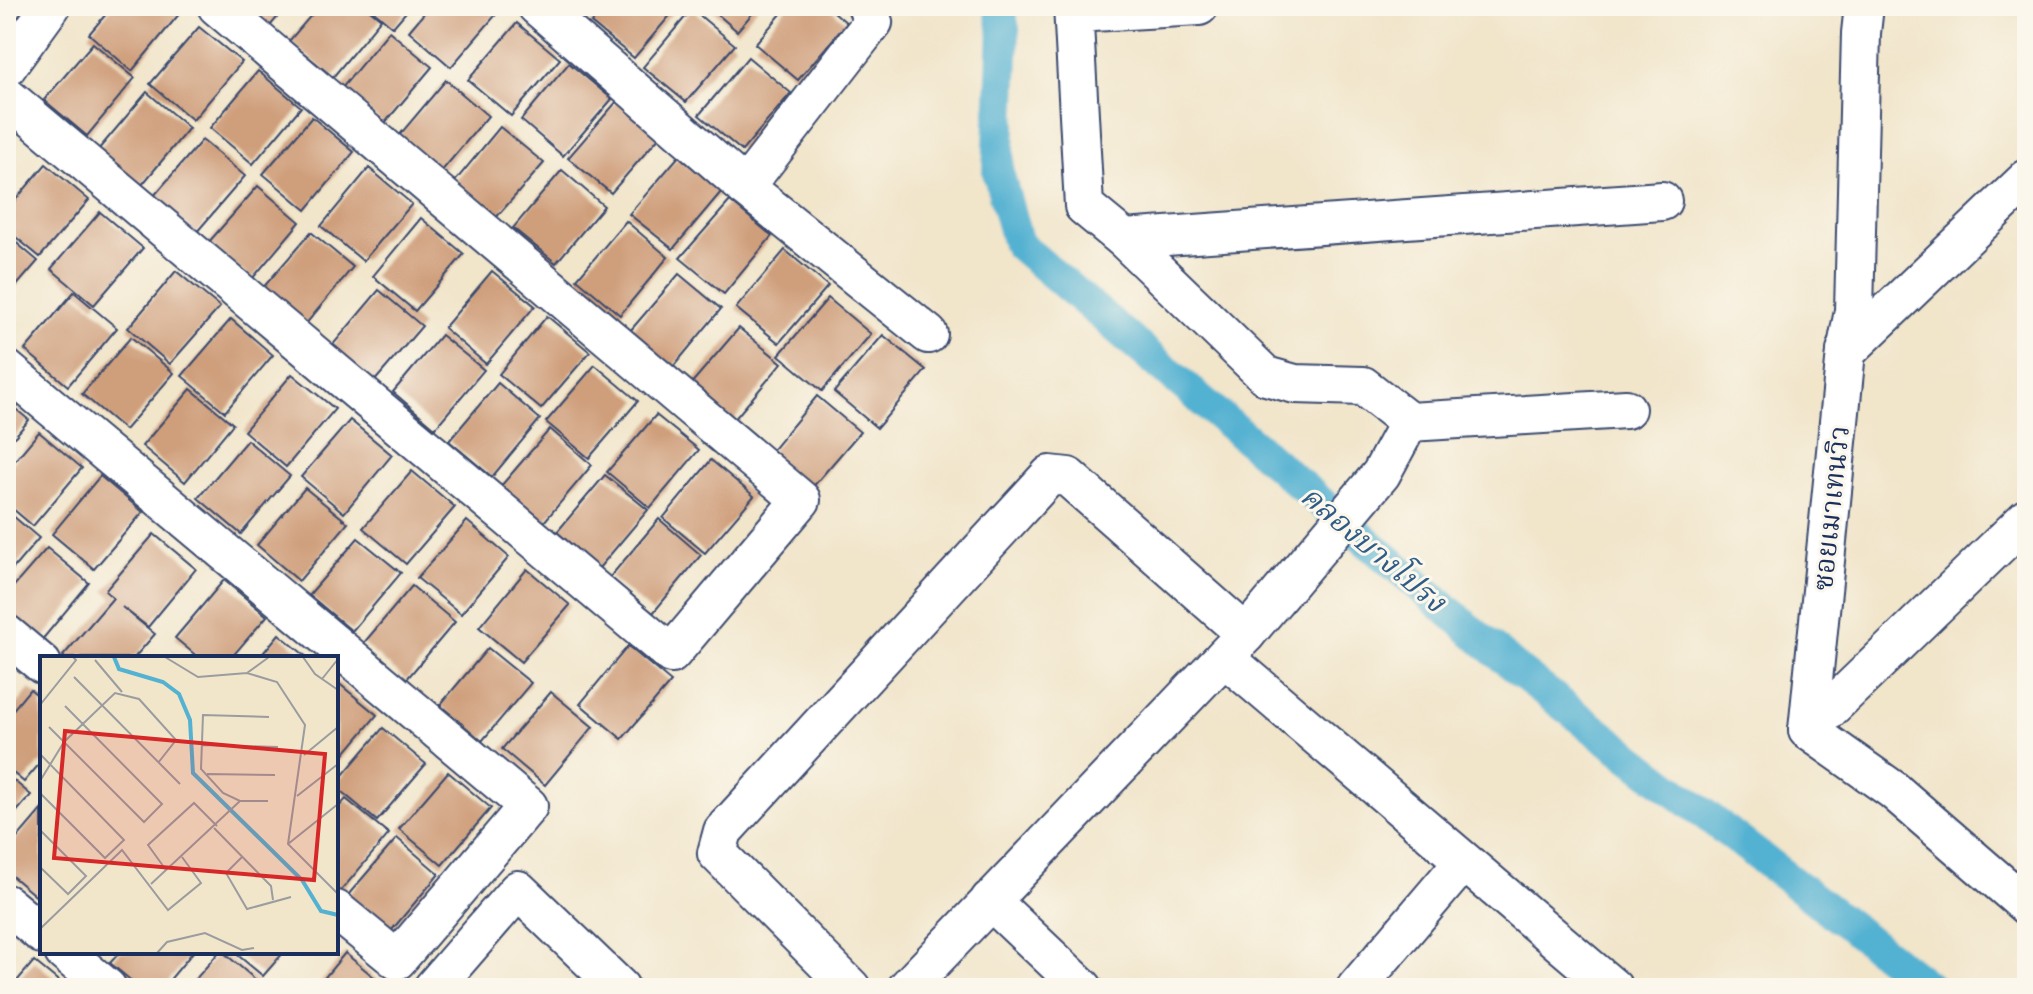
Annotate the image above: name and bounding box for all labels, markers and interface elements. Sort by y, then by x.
street label: ซอยเมาเทนวิว [1801,423,1859,593]
water label: คลองบางโปรง [1292,474,1457,623]
inset map [40,656,338,954]

